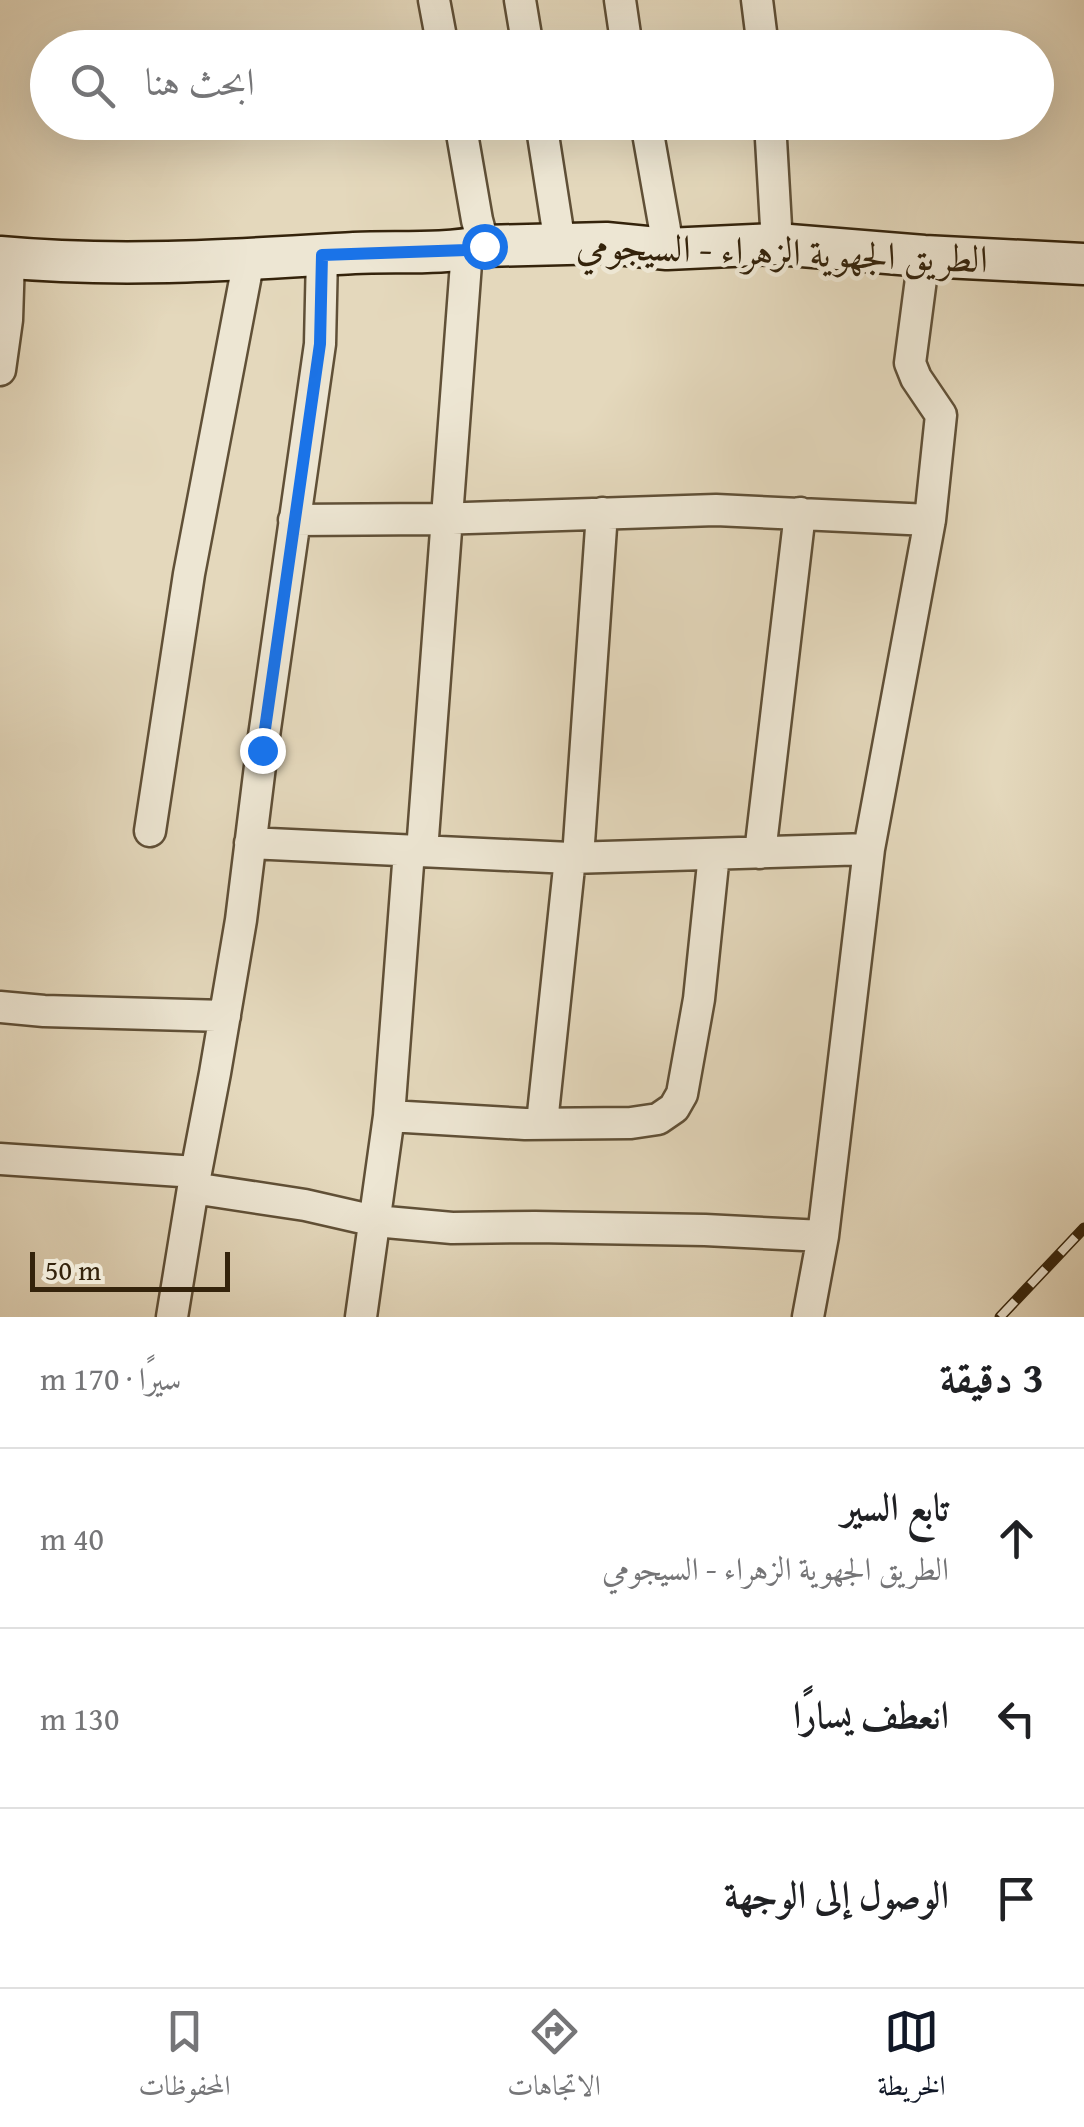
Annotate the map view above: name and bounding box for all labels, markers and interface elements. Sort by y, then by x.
search box [30,30,1054,140]
text: ابحث هنا [145,53,255,109]
icon: search [65,58,120,113]
street label: الطريق الجهوية الزهراء - السيجومي [575,216,989,290]
route start [462,224,508,270]
route end [240,728,286,774]
scale bar [30,1247,230,1292]
text: 50 m [45,1249,101,1290]
text: 3 دقيقة [940,1346,1044,1407]
text: سيرًا · 170 m [40,1355,182,1402]
text: تابع السير [841,1478,949,1534]
icon: ahead [989,1511,1044,1566]
text: 40 m [40,1515,104,1562]
text: الطريق الجهوية الزهراء - السيجومي [602,1545,949,1592]
text: انعطف يسارًا [793,1686,949,1742]
icon: left [989,1691,1044,1746]
text: 130 m [40,1695,119,1742]
text: الوصول إلى الوجهة [724,1866,949,1922]
icon: arrive [989,1871,1044,1926]
tab: المحفوظات [138,2004,231,2113]
tab: الاتجاهات [507,2004,601,2113]
tab: الخريطة [878,2004,946,2113]

